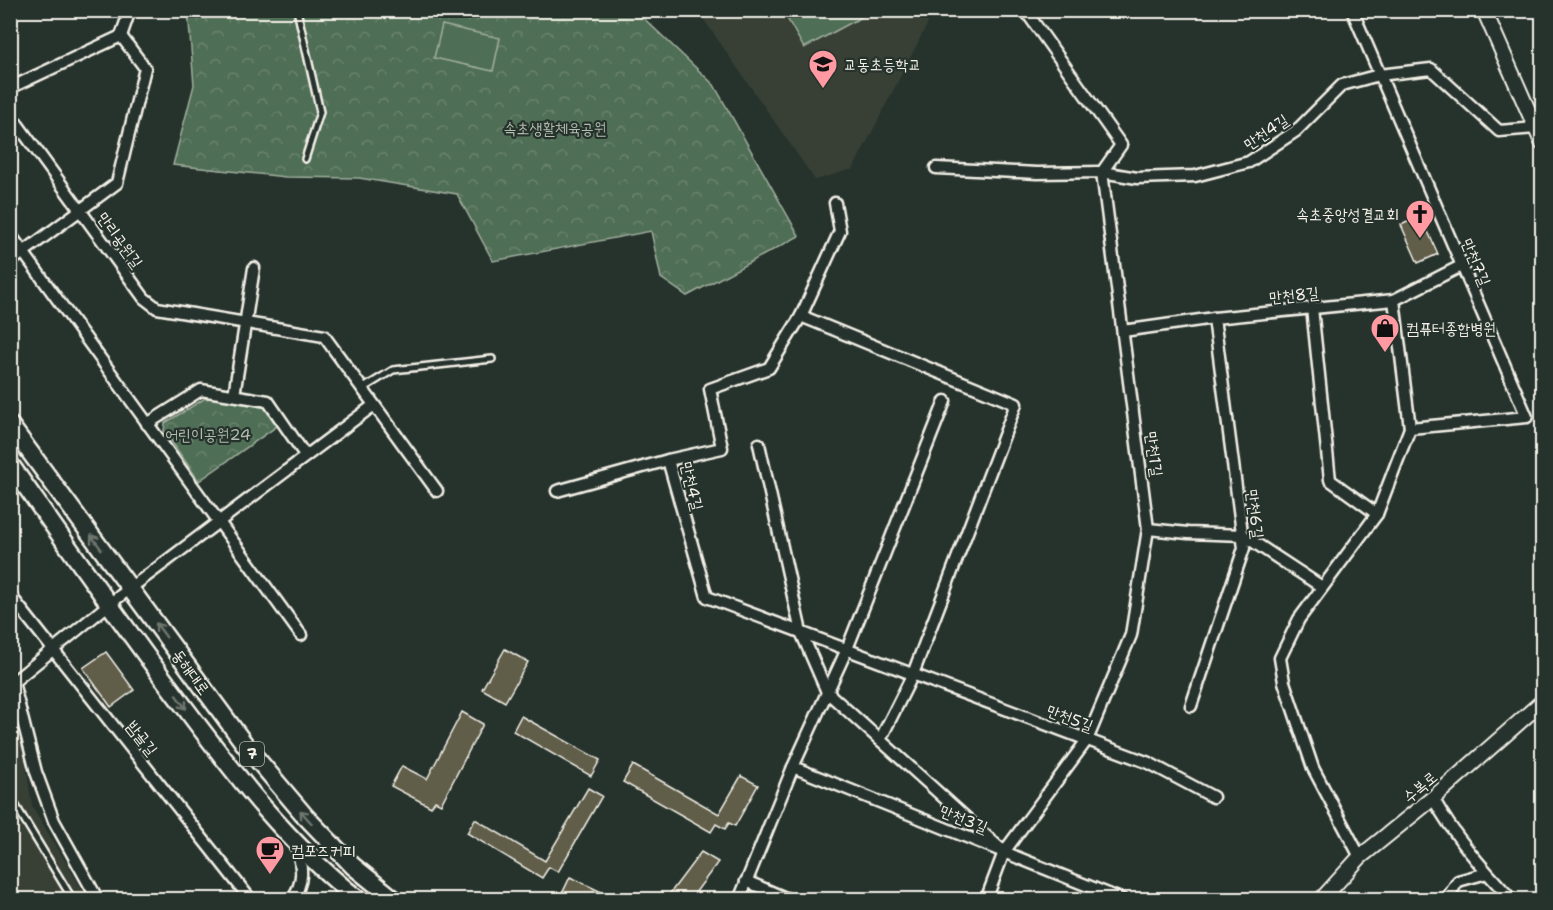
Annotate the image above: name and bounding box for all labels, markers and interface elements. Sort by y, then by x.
school or university icon: 교동초등학교 [807,48,839,90]
place label: 교동초등학교 [844,54,921,75]
street label: 만천4길 [1239,109,1293,155]
park label: 속초생활체육공원 [504,118,607,139]
church icon: 속초중앙성결교회 [1404,198,1436,240]
place label: 속초중앙성결교회 [1296,204,1399,225]
street label: 만리공원길 [93,208,147,272]
street label: 만천7길 [1457,235,1495,289]
street label: 만천8길 [1268,282,1320,308]
shop icon: 컴퓨터종합병원 [1369,312,1401,354]
place label: 컴퓨터종합병원 [1406,318,1496,339]
park label: 어린이공원24 [165,424,251,445]
street label: 만천1길 [1140,430,1168,478]
street label: 만천4길 [676,459,708,513]
street label: 만천6길 [1242,488,1268,540]
one-way arrow [89,534,102,550]
one-way arrow [154,623,167,639]
street label: 동해대로 [167,645,215,699]
one-way arrow [175,694,187,710]
street label: 만천5길 [1044,700,1096,737]
street label: 밤골길 [122,716,162,760]
road number: 7 [240,742,264,766]
street label: 수복로 [1398,767,1442,807]
street label: 만천3길 [937,800,991,838]
one-way arrow [299,810,313,825]
cafe icon: 컴포즈커피 [254,834,286,876]
place label: 컴포즈커피 [291,840,355,861]

